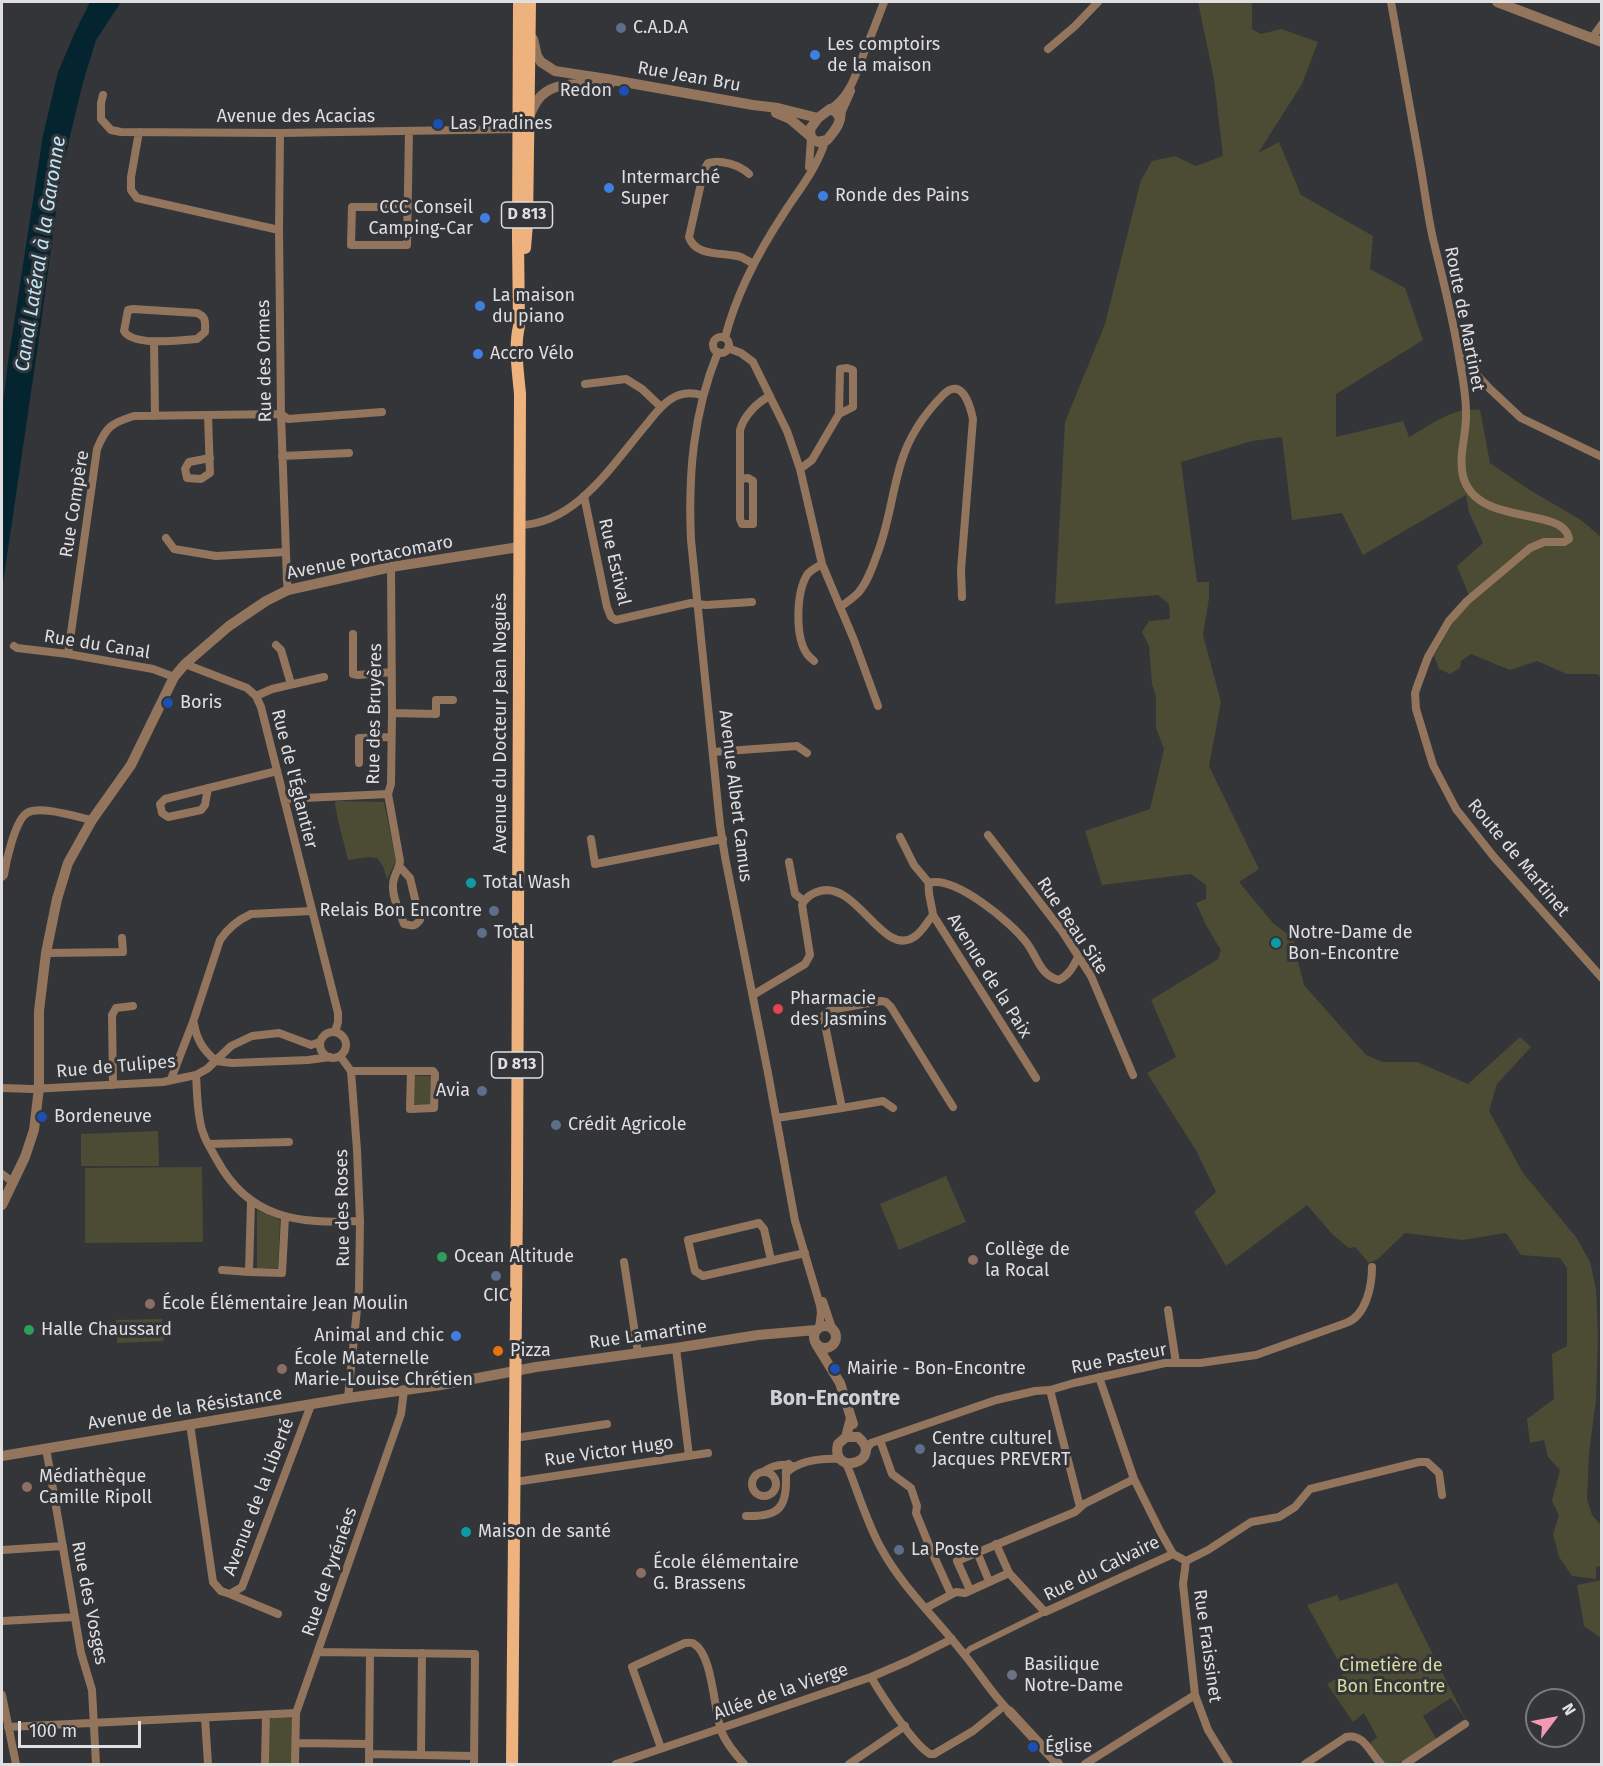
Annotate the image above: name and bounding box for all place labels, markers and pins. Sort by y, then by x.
place label: C.A.D.A [633,17,688,39]
marker: C.A.D.A [614,21,628,35]
place label: Les comptoirs de la maison [827,34,940,76]
marker: Les comptoirs de la maison [808,48,822,62]
place label: Redon [560,80,612,102]
marker: Redon [617,84,631,98]
place label: Las Pradines [450,113,552,135]
marker: Las Pradines [431,117,445,131]
place label: Intermarché Super [621,167,720,210]
marker: Intermarché Super [602,181,616,195]
place label: Ronde des Pains [835,185,969,207]
marker: Ronde des Pains [816,189,830,203]
place label: CCC Conseil Camping-Car [368,197,473,240]
marker: CCC Conseil Camping-Car [478,211,492,225]
place label: La maison du piano [492,285,575,328]
marker: La maison du piano [473,299,487,313]
place label: Accro Vélo [490,343,574,365]
marker: Accro Vélo [471,347,485,361]
place label: Boris [180,692,222,714]
marker: Boris [161,696,175,710]
place label: Total Wash [483,872,571,894]
marker: Total Wash [464,876,478,890]
place label: Relais Bon Encontre [320,900,482,922]
marker: Relais Bon Encontre [487,904,501,918]
place label: Total [494,922,534,944]
place label: Notre-Dame de Bon-Encontre [1288,922,1413,964]
marker: Total [475,926,489,940]
marker: Notre-Dame de Bon-Encontre [1269,936,1283,950]
place label: Pharmacie des Jasmins [790,988,887,1030]
marker: Pharmacie des Jasmins [771,1002,785,1016]
place label: Avia [436,1080,470,1102]
marker: Avia [475,1084,489,1098]
place label: Bordeneuve [54,1106,152,1128]
marker: Bordeneuve [35,1110,49,1124]
place label: Crédit Agricole [568,1114,687,1136]
marker: Crédit Agricole [549,1118,563,1132]
place label: Collège de la Rocal [985,1239,1070,1282]
place label: Ocean Altitude [454,1246,574,1268]
marker: Ocean Altitude [435,1250,449,1264]
marker: Collège de la Rocal [966,1253,980,1267]
marker: CIC [489,1269,503,1283]
place label: CIC [483,1285,509,1307]
place label: École Élémentaire Jean Moulin [162,1293,408,1315]
marker: École Élémentaire Jean Moulin [143,1297,157,1311]
place label: Halle Chaussard [41,1319,172,1341]
marker: Halle Chaussard [22,1323,36,1337]
place label: Animal and chic [314,1325,444,1347]
marker: Animal and chic [449,1329,463,1343]
place label: Pizza [510,1340,551,1362]
marker: Pizza [491,1344,505,1358]
place label: École Maternelle Marie-Louise Chrétien [294,1348,473,1390]
place label: Mairie - Bon-Encontre [847,1358,1026,1380]
marker: École Maternelle Marie-Louise Chrétien [275,1362,289,1376]
marker: Mairie - Bon-Encontre [828,1362,842,1376]
place label: Centre culturel Jacques PREVERT [932,1428,1070,1470]
marker: Centre culturel Jacques PREVERT [913,1442,927,1456]
place label: Médiathèque Camille Ripoll [39,1466,152,1508]
marker: Médiathèque Camille Ripoll [20,1480,34,1494]
place label: Maison de santé [478,1521,611,1543]
marker: Maison de santé [459,1525,473,1539]
place label: La Poste [911,1539,979,1561]
marker: La Poste [892,1543,906,1557]
place label: École élémentaire G. Brassens [653,1552,799,1594]
marker: École élémentaire G. Brassens [634,1566,648,1580]
place label: Basilique Notre-Dame [1024,1654,1123,1696]
marker: Basilique Notre-Dame [1005,1668,1019,1682]
place label: Église [1045,1736,1092,1758]
marker: Église [1026,1740,1040,1754]

